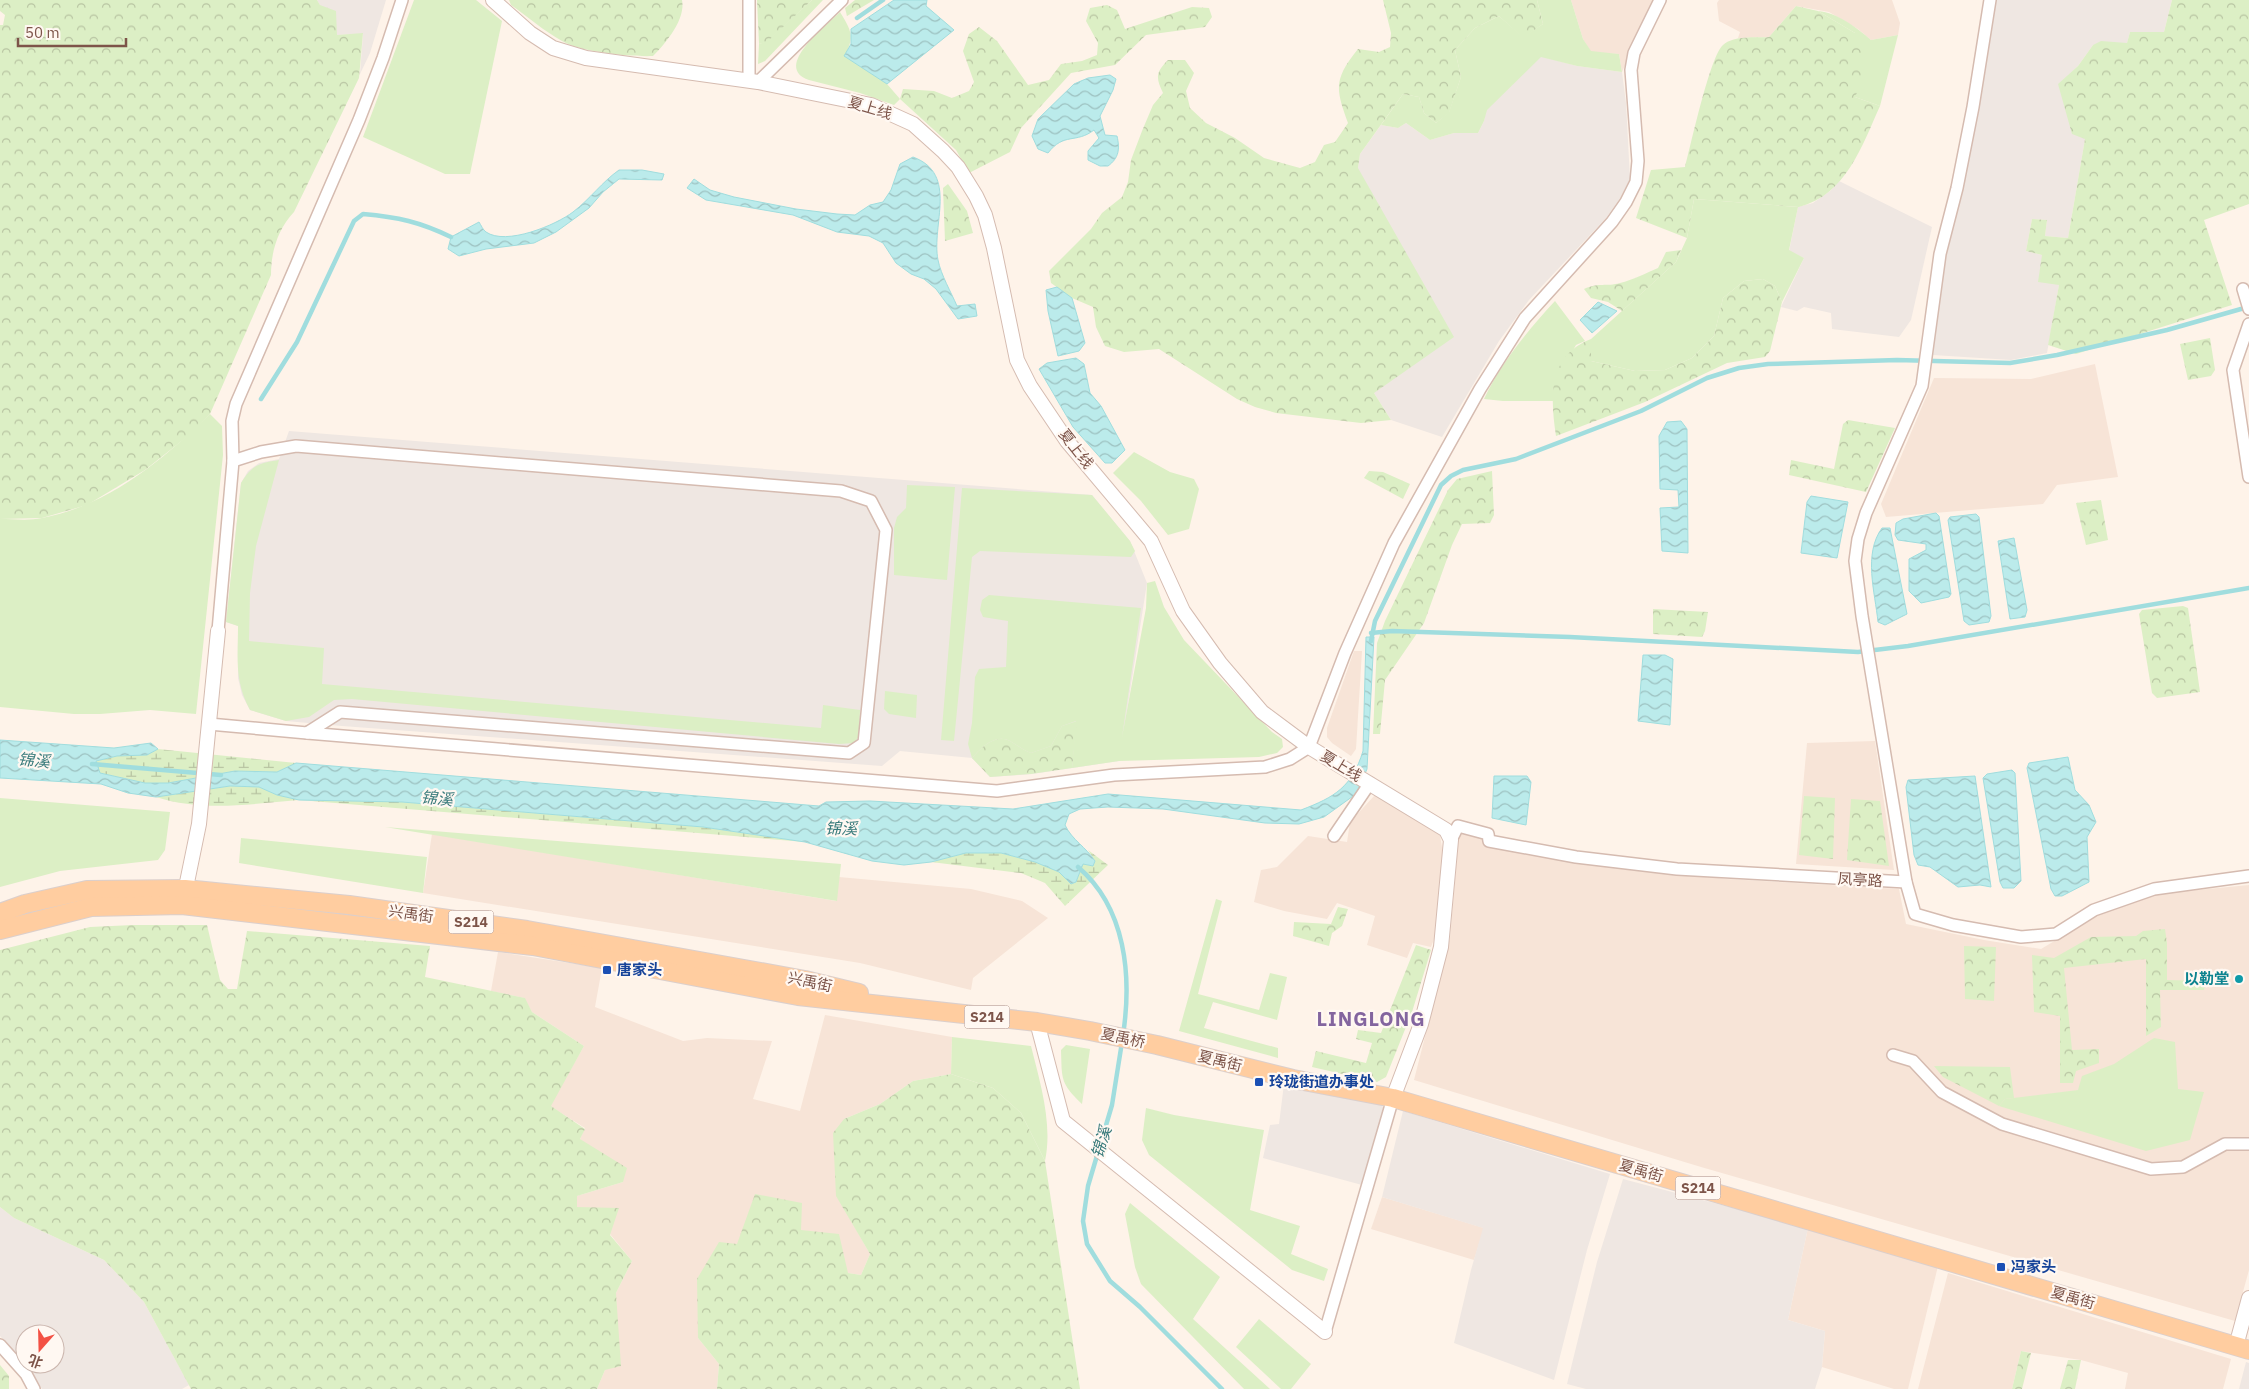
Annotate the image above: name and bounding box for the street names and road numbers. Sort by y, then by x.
street label: 夏上线 [846,92,894,123]
street label: 夏上线 [1055,425,1098,472]
street label: 夏上线 [1317,746,1365,785]
street label: 凤亭路 [1837,869,1883,890]
street label: 兴禹街 [387,901,435,926]
road number: S214 [448,910,494,934]
street label: 兴禹街 [786,968,834,995]
road number: S214 [964,1006,1010,1028]
street label: 夏禹桥 [1099,1024,1147,1051]
street label: 夏禹街 [1196,1046,1244,1075]
street label: 夏禹街 [1617,1155,1665,1186]
road number: S214 [1676,1176,1720,1200]
street label: 夏禹街 [2049,1282,2097,1313]

